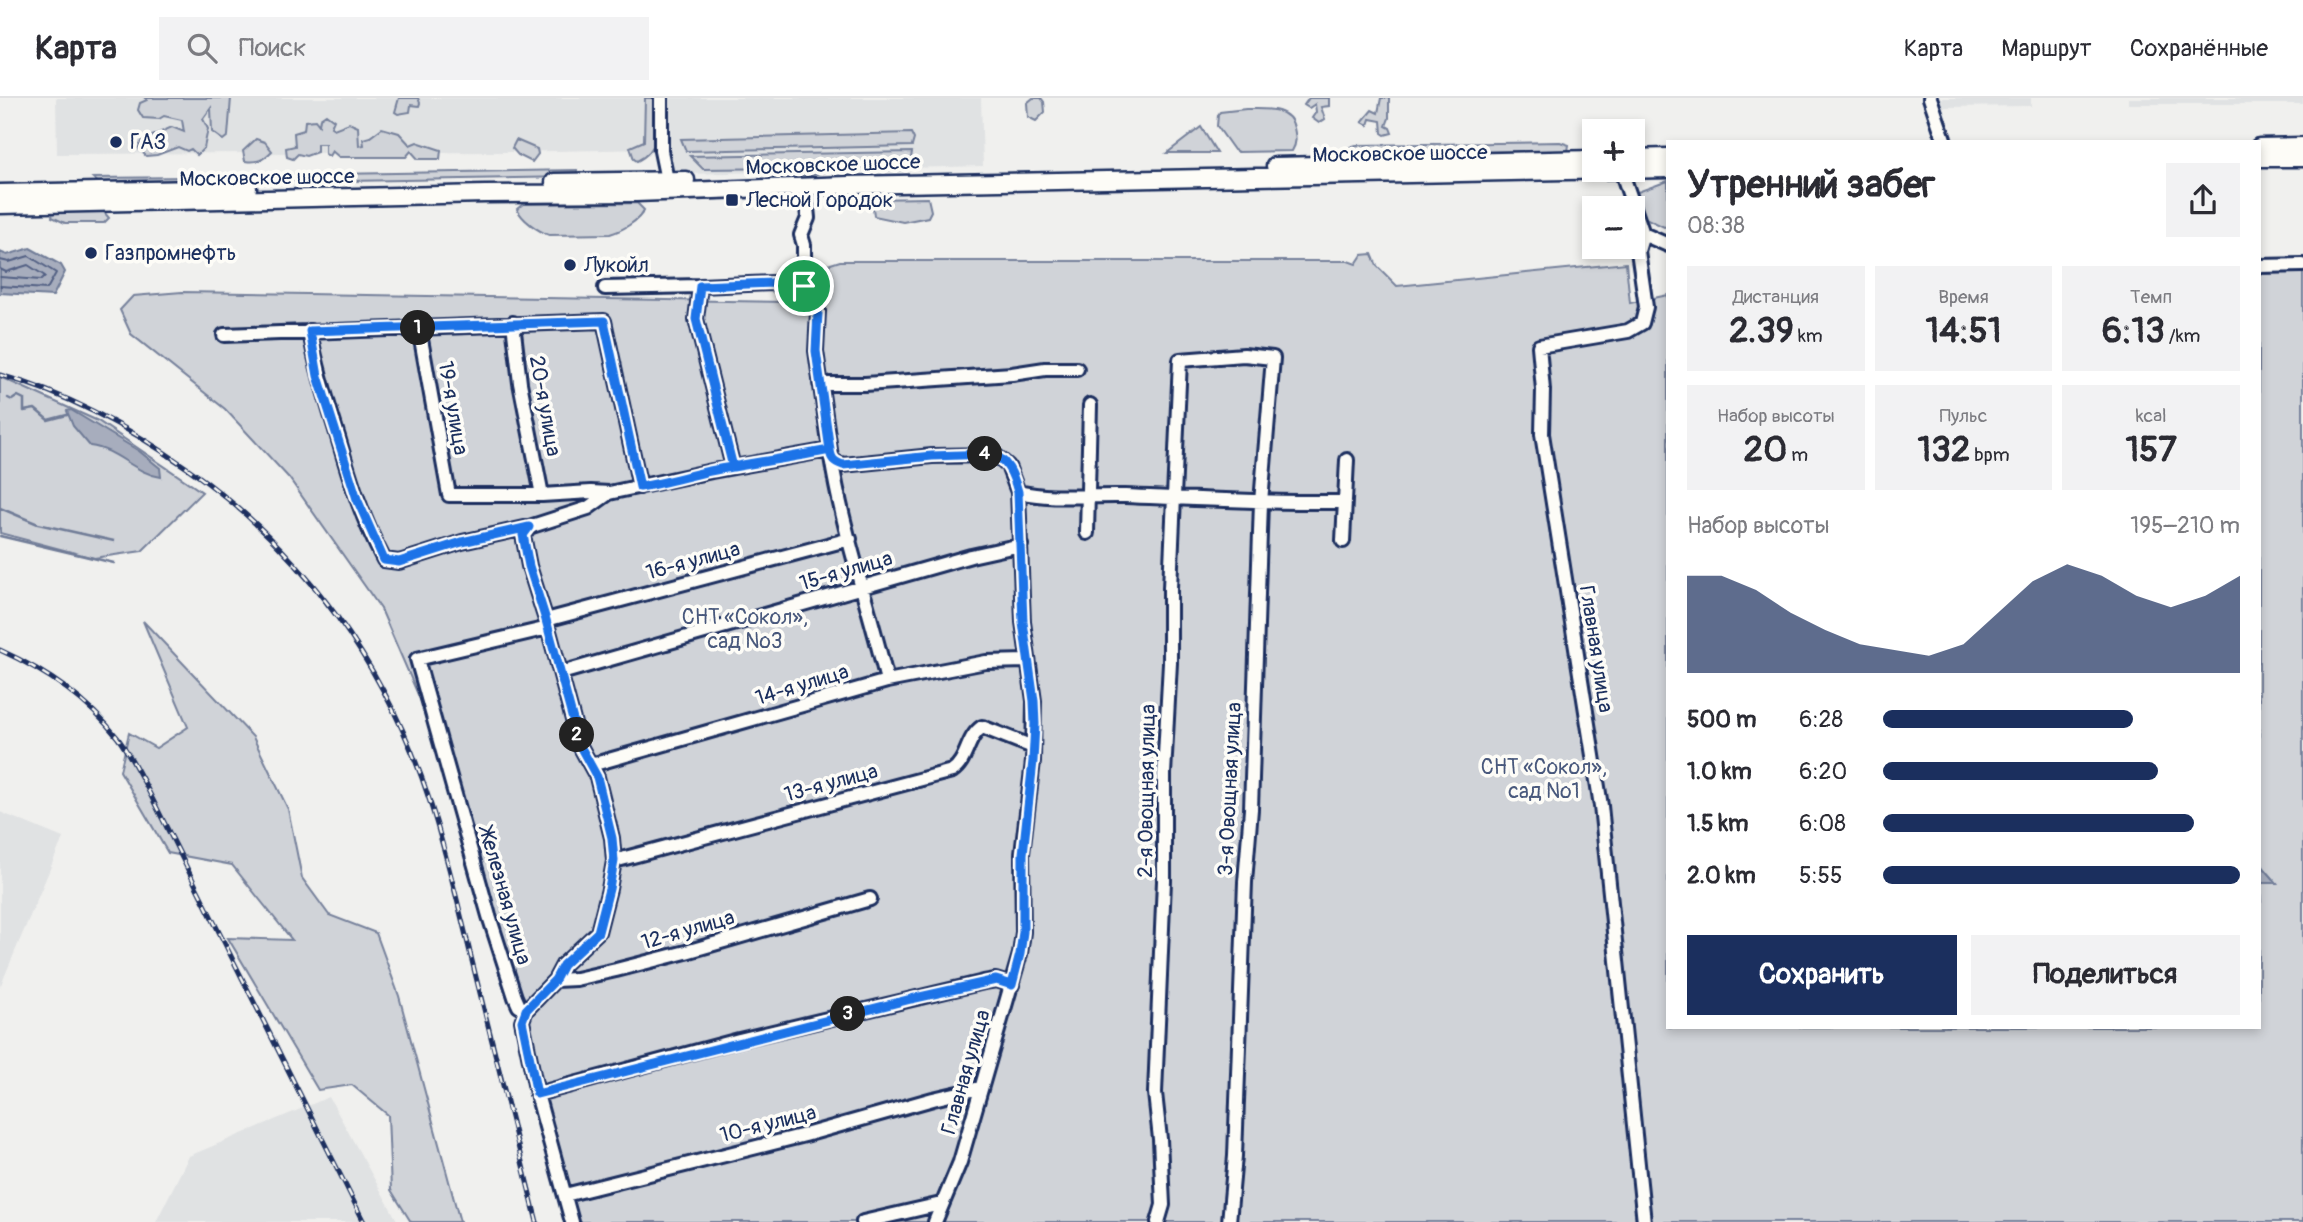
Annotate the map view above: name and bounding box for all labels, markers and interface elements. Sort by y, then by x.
search box [159,17,649,80]
text: Карта [35,28,117,69]
icon: search [183,29,221,67]
text: Поиск [239,32,307,64]
text: Карта [1904,34,1963,63]
text: Маршрут [2001,34,2092,63]
text: Сохранённые [2130,34,2268,63]
map controls [1582,119,1645,259]
button: + [1582,119,1645,182]
place label: ГАЗ [130,129,166,156]
marker: ГАЗ [108,134,124,150]
street label: Московское шоссе [1312,139,1488,169]
street label: Московское шоссе [745,148,922,182]
text: Утренний забег [1687,161,1935,209]
street label: Московское шоссе [179,163,355,193]
button: share [2166,163,2240,237]
place label: Лесной Городок [745,187,893,214]
marker: Лесной Городок [724,192,740,208]
button: − [1582,196,1645,259]
text: 08:38 [1687,211,1745,240]
place label: Газпромнефть [105,240,237,267]
marker: Газпромнефть [83,245,99,261]
place label: Лукойл [583,252,649,279]
pin [774,256,834,316]
marker: Лукойл [562,257,578,273]
icon: arrive [785,267,823,305]
text: Дистанция [1733,285,1819,309]
text: Время [1938,285,1989,309]
text: Темп [2130,285,2172,309]
text: 2.39 [1729,309,1794,353]
text: 14:51 [1925,309,2001,353]
text: 6:13 [2102,309,2165,353]
pin: 1 [400,310,436,345]
text: 1 [414,315,421,339]
text: km [1794,324,1823,348]
text: /km [2165,324,2201,348]
street label: 20-я улица [523,354,567,458]
street label: 19-я улица [431,359,475,457]
text: Набор высоты [1717,404,1835,428]
text: Пульс [1940,404,1987,428]
text: kcal [2136,404,2167,428]
text: 20 [1744,428,1787,472]
text: 132 [1917,428,1970,472]
text: 157 [2126,428,2177,472]
pin: 4 [968,436,1002,472]
text: 4 [979,441,990,465]
text: m [1787,443,1808,467]
text: bpm [1970,443,2010,467]
text: Набор высоты [1687,511,1829,540]
text: 195–210 m [2130,511,2240,540]
street label: 16-я улица [643,536,743,586]
street label: 15-я улица [796,545,896,597]
street label: Главная улица [1573,584,1619,714]
park label: СНТ «Сокол», сад №3 [682,604,808,655]
street label: 14-я улица [752,658,852,712]
street label: 3-я Овощная улица [1212,701,1248,877]
street label: 2-я Овощная улица [1132,704,1162,878]
text: 500 m [1687,705,1756,734]
text: 6:28 [1799,705,1843,734]
pin: 2 [560,718,594,752]
text: 2 [571,722,582,746]
park label: СНТ «Сокол», сад №1 [1481,754,1607,805]
text: 1.0 km [1687,757,1752,786]
text: 6:20 [1799,757,1847,786]
street label: 13-я улица [781,758,881,808]
text: 1.5 km [1687,809,1749,838]
text: 6:08 [1799,809,1846,838]
street label: Железная улица [472,821,537,968]
text: 2.0 km [1687,861,1756,890]
text: 5:55 [1799,861,1843,890]
street label: 12-я улица [638,904,738,956]
button: Сохранить [1687,935,1957,1015]
button: Поделиться [1971,935,2240,1015]
pin: 3 [830,996,866,1032]
text: 3 [842,1001,853,1025]
street label: Главная улица [935,1007,997,1137]
street label: 10-я улица [717,1099,819,1149]

